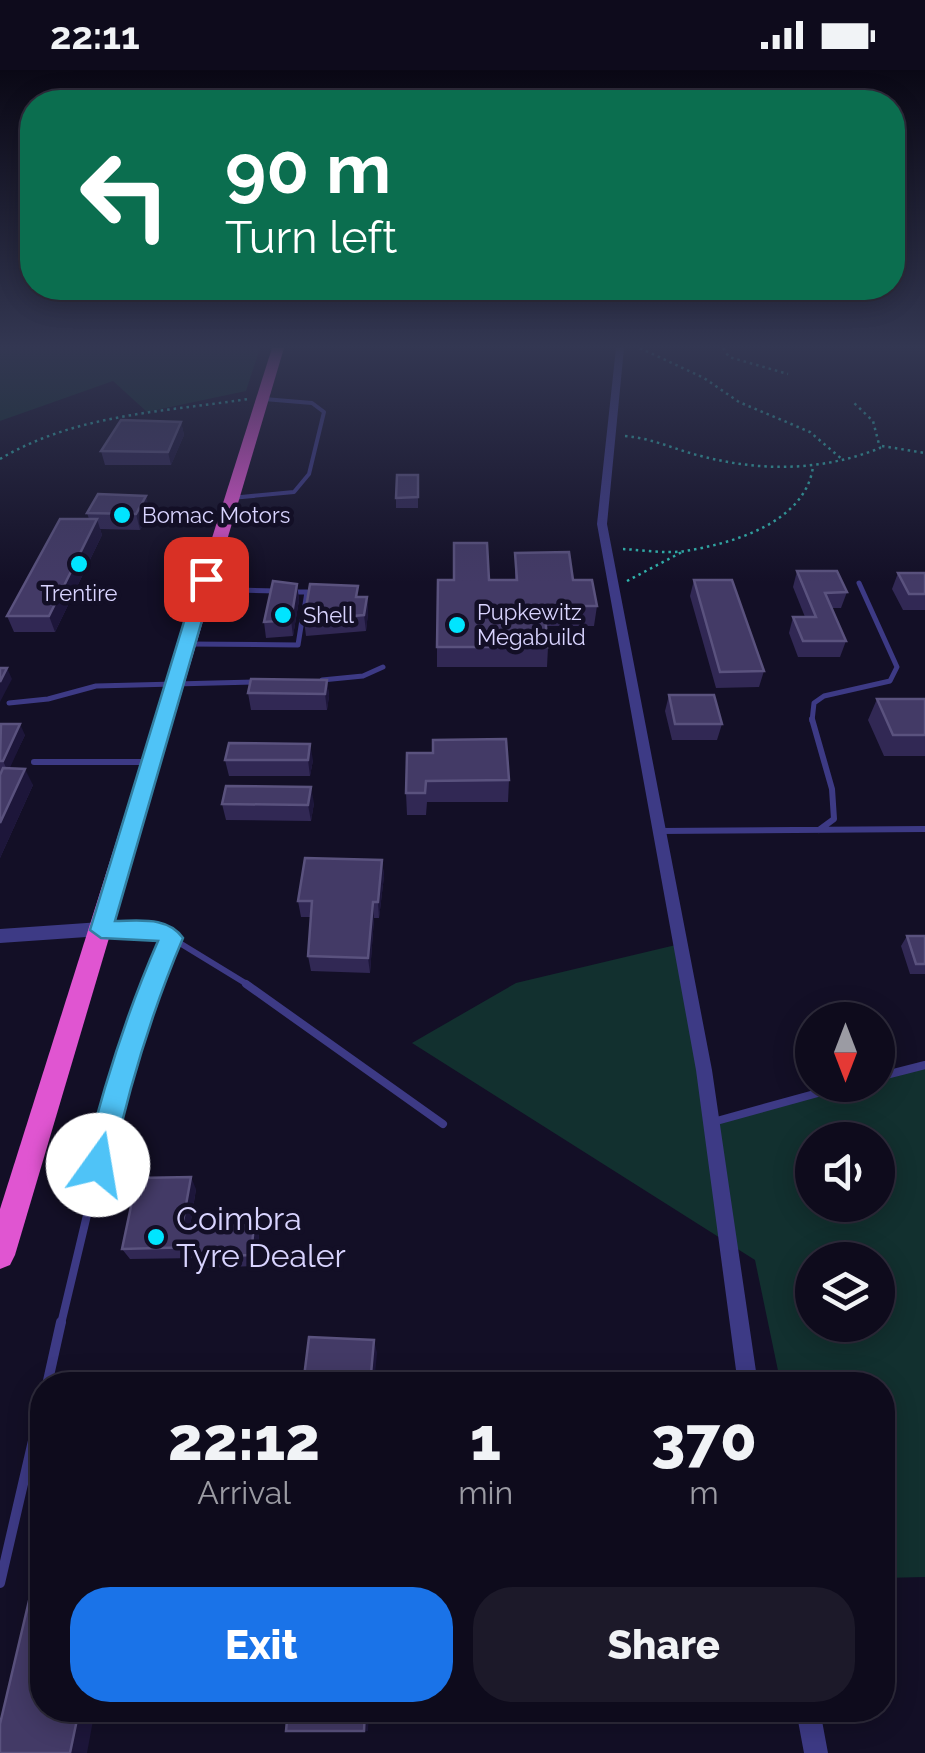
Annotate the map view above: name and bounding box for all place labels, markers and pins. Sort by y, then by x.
place label: Bomac Motors [142,502,290,528]
marker: Bomac Motors [111,504,133,526]
pin [164,537,249,622]
marker: Trentire [68,553,90,575]
place label: Trentire [41,580,118,606]
place label: Pupkewitz Megabuild [477,599,586,650]
place label: Shell [303,602,354,628]
marker: Shell [272,604,294,626]
marker: Pupkewitz Megabuild [446,614,468,636]
place label: Coimbra Tyre Dealer [176,1200,346,1274]
marker: Coimbra Tyre Dealer [145,1226,167,1248]

